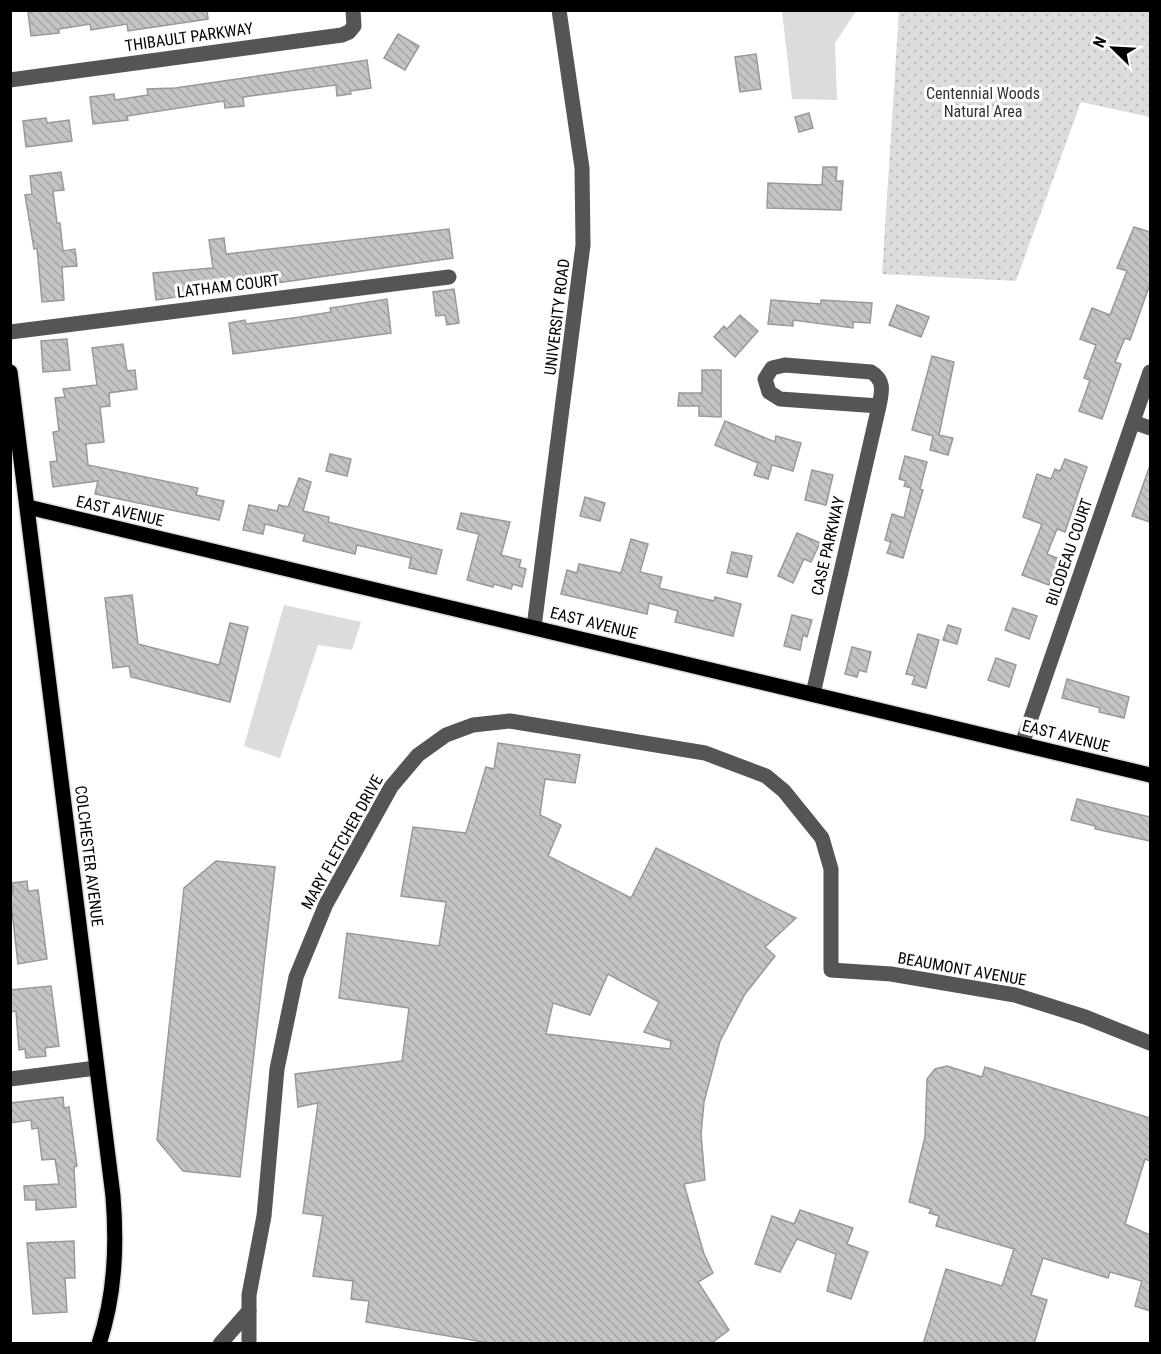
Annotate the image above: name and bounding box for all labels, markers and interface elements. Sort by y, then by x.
north arrow [1083,18,1143,78]
street label: THIBAULT PARKWAY [124,19,255,55]
text: N [1089,34,1110,50]
park label: Centennial Woods Natural Area [926,84,1040,121]
street label: UNIVERSITY ROAD [540,258,574,376]
street label: LATHAM COURT [176,270,280,302]
street label: EAST AVENUE [74,492,166,530]
street label: CASE PARKWAY [807,494,849,597]
street label: BILODEAU COURT [1042,496,1096,608]
street label: EAST AVENUE [548,603,640,643]
street label: EAST AVENUE [1020,716,1112,756]
street label: MARY FLETCHER DRIVE [297,771,387,913]
street label: COLCHESTER AVENUE [71,784,107,928]
street label: BEAUMONT AVENUE [896,948,1028,990]

